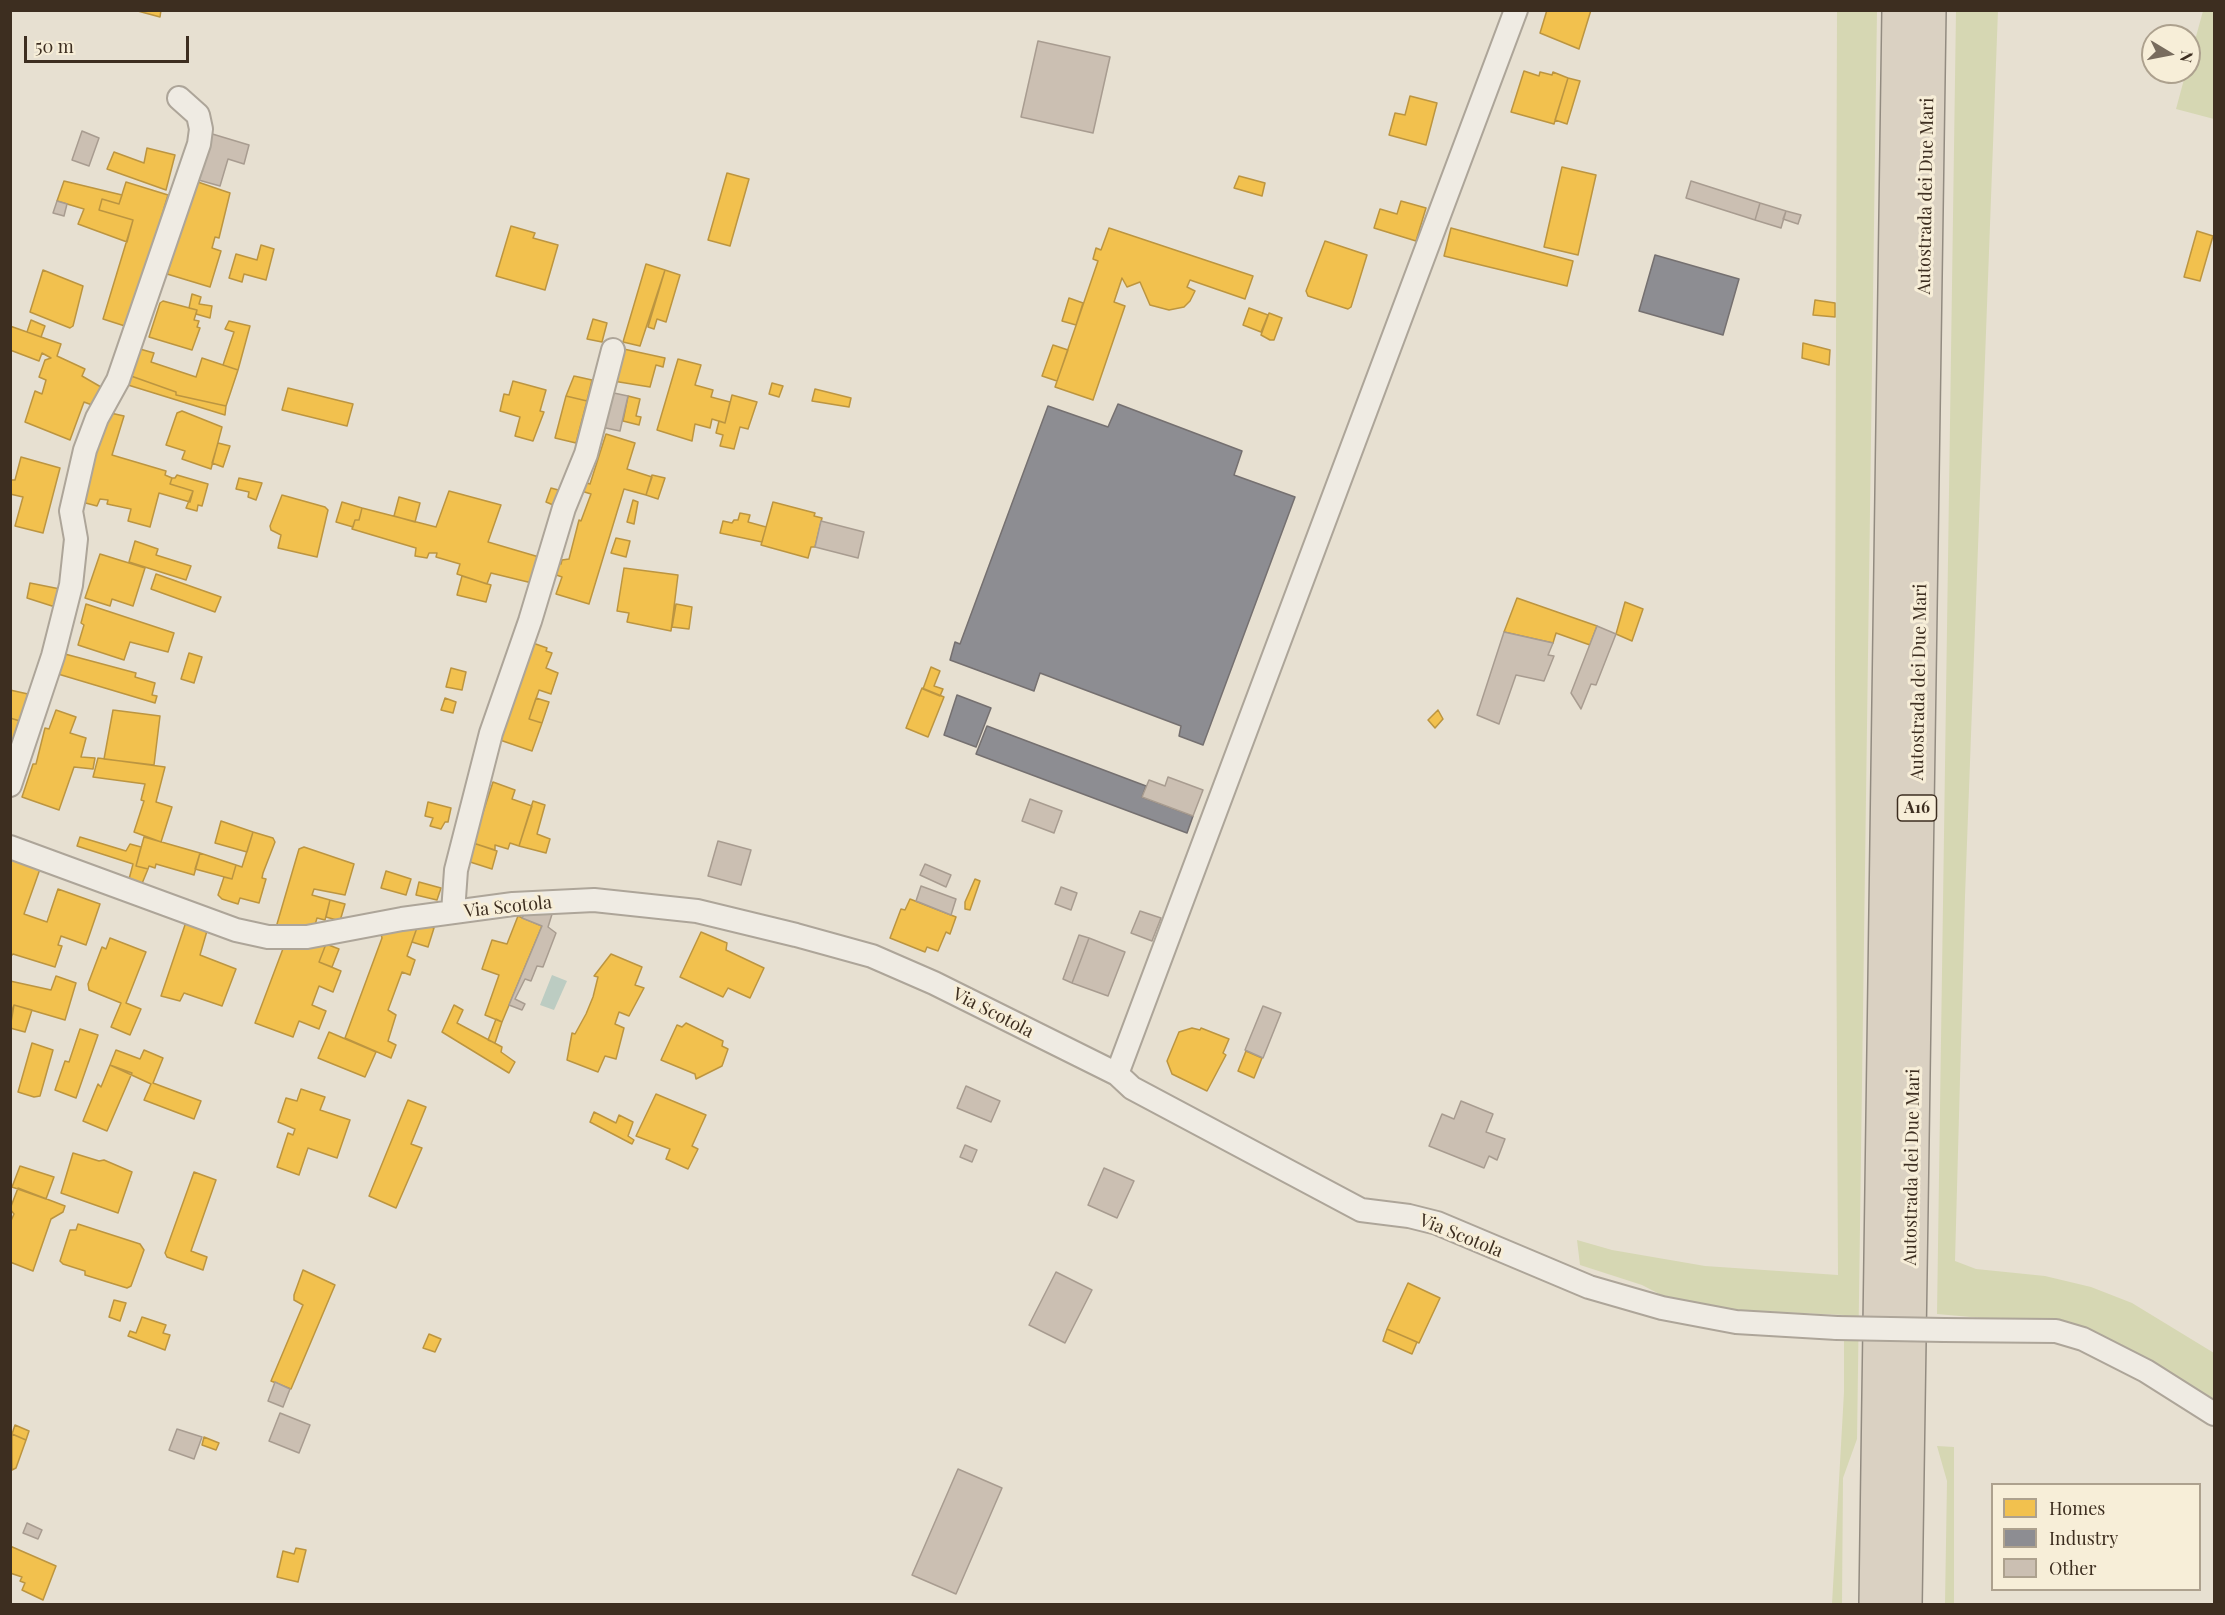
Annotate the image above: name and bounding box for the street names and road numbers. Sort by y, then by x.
street label: Autostrada dei Due Mari [1913,97,1939,295]
street label: Autostrada dei Due Mari [1906,583,1932,781]
road number: A16 [1898,795,1936,821]
street label: Via Scotola [463,892,553,922]
street label: Via Scotola [949,983,1037,1043]
street label: Autostrada dei Due Mari [1899,1068,1925,1266]
street label: Via Scotola [1416,1209,1506,1263]

